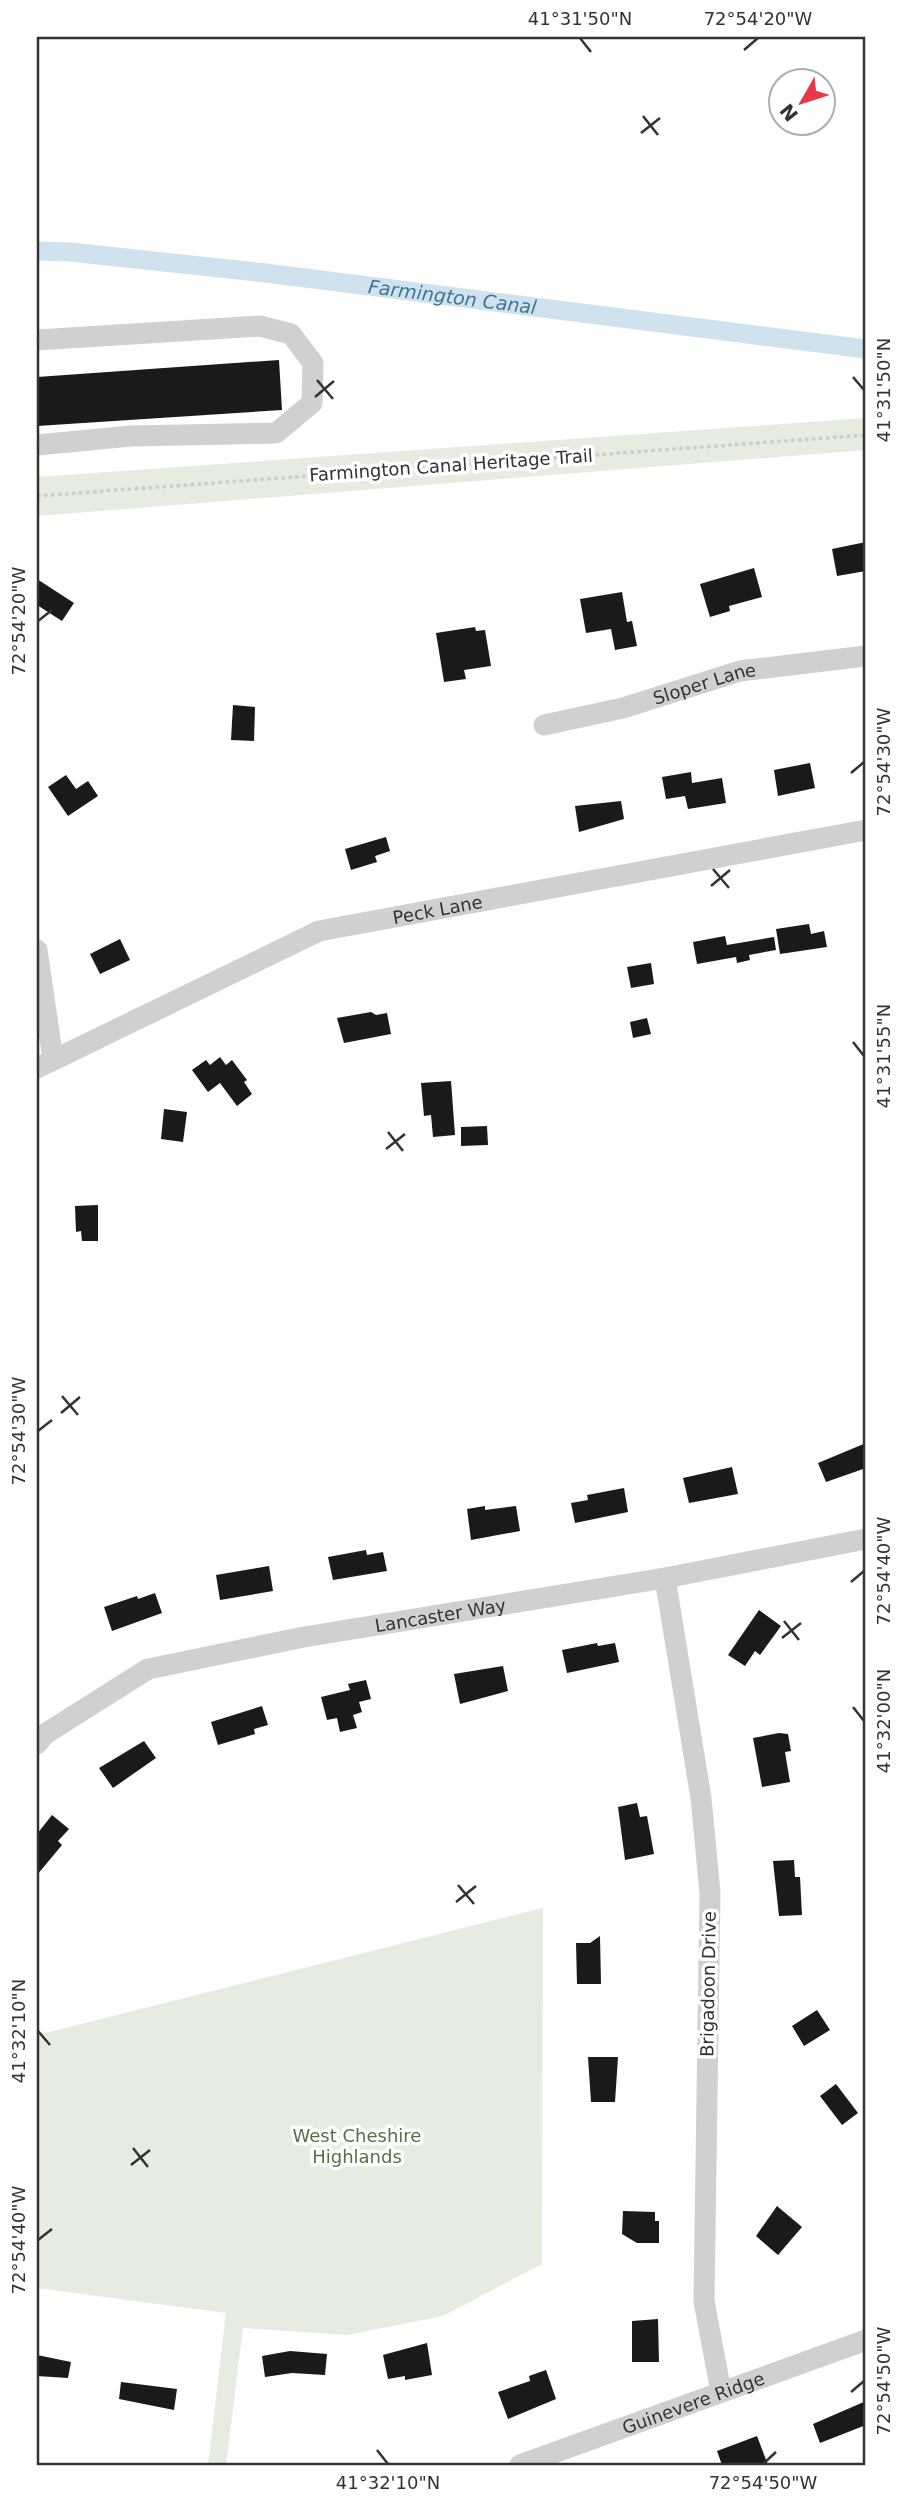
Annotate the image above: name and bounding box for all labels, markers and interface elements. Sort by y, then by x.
text: 41°31'50"N [528,8,632,29]
text: 72°54'20"W [704,8,813,29]
north arrow [766,66,836,136]
text: N [775,100,802,126]
water label: Farmington Canal [367,275,539,318]
text: 41°31'50"N [873,338,894,442]
street label: Farmington Canal Heritage Trail [308,445,594,485]
text: 72°54'20"W [8,566,29,675]
street label: Sloper Lane [650,659,757,708]
text: 72°54'30"W [873,707,894,816]
street label: Peck Lane [391,891,484,928]
text: 41°31'55"N [873,1004,894,1108]
text: 72°54'30"W [8,1376,29,1485]
text: 72°54'40"W [873,1516,894,1625]
street label: Lancaster Way [373,1594,508,1636]
text: 41°32'00"N [873,1669,894,1773]
street label: Brigadoon Drive [696,1911,720,2057]
text: 41°32'10"N [8,1979,29,2083]
park label: West Cheshire Highlands [293,2125,421,2167]
text: 72°54'40"W [8,2185,29,2294]
text: 72°54'50"W [873,2326,894,2435]
street label: Guinevere Ridge [619,2367,767,2438]
text: 41°32'10"N [336,2472,440,2493]
text: 72°54'50"W [709,2472,818,2493]

